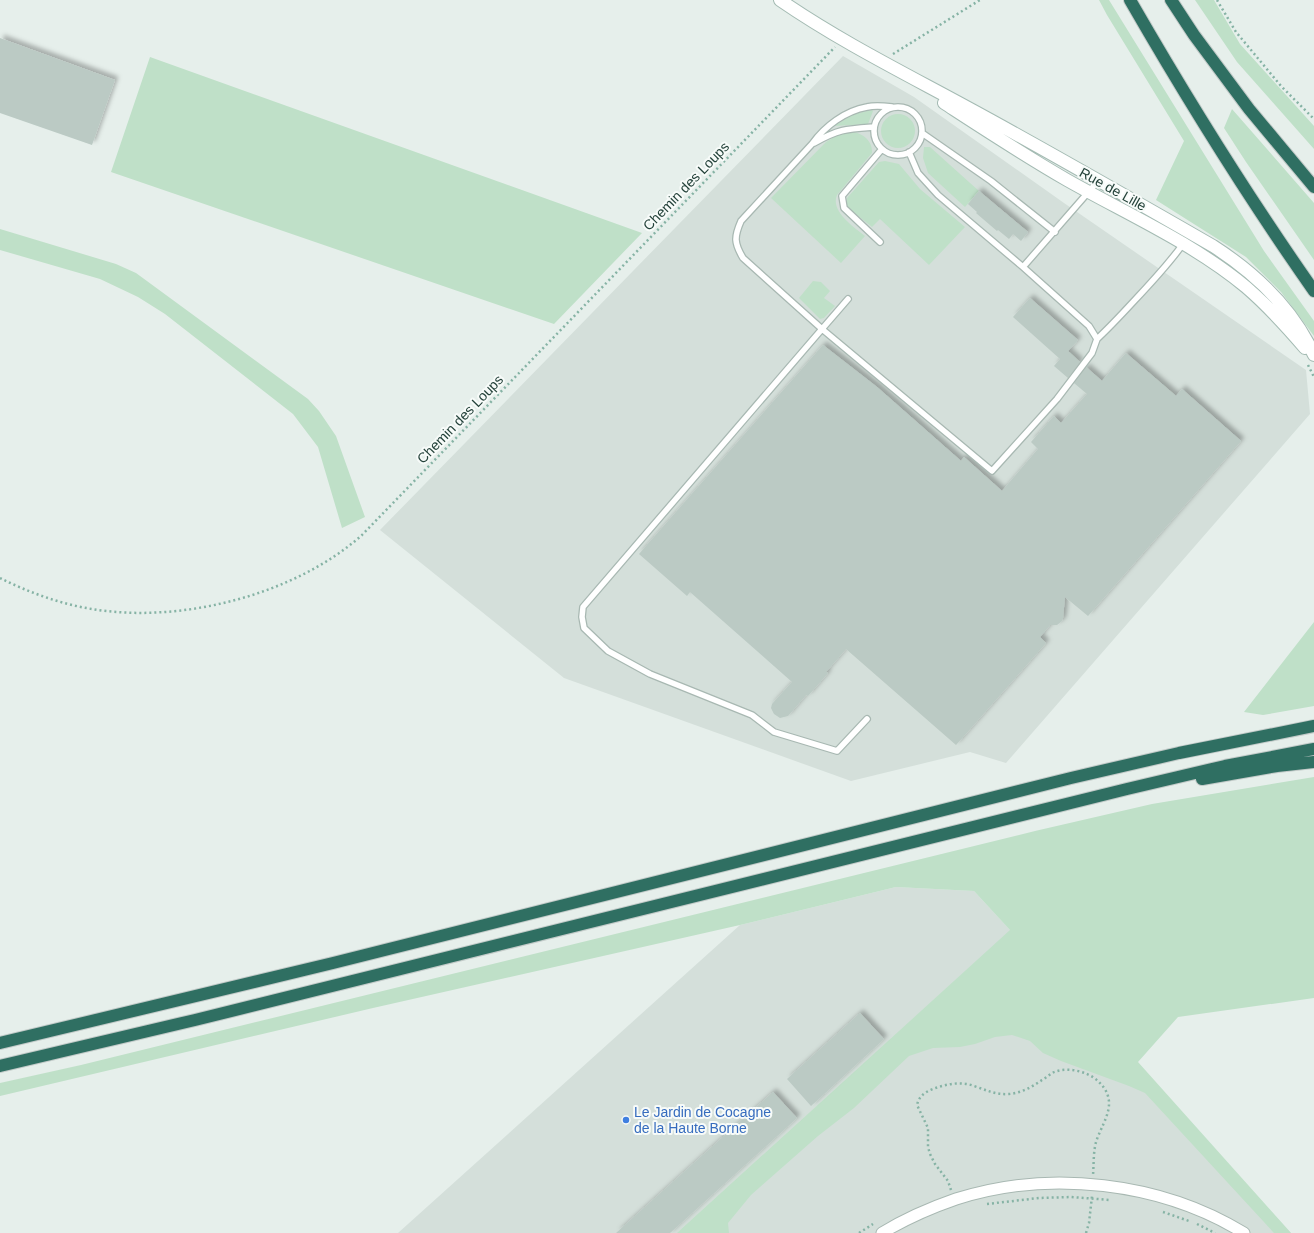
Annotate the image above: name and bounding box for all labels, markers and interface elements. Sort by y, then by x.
street label: Chemin des Loups [640,138,732,234]
street label: Rue de Lille [1077,164,1149,214]
street label: Chemin des Loups [414,371,506,467]
place label: Le Jardin de Cocagne de la Haute Borne [634,1104,771,1136]
marker: Le Jardin de Cocagne de la Haute Borne [621,1115,631,1125]

